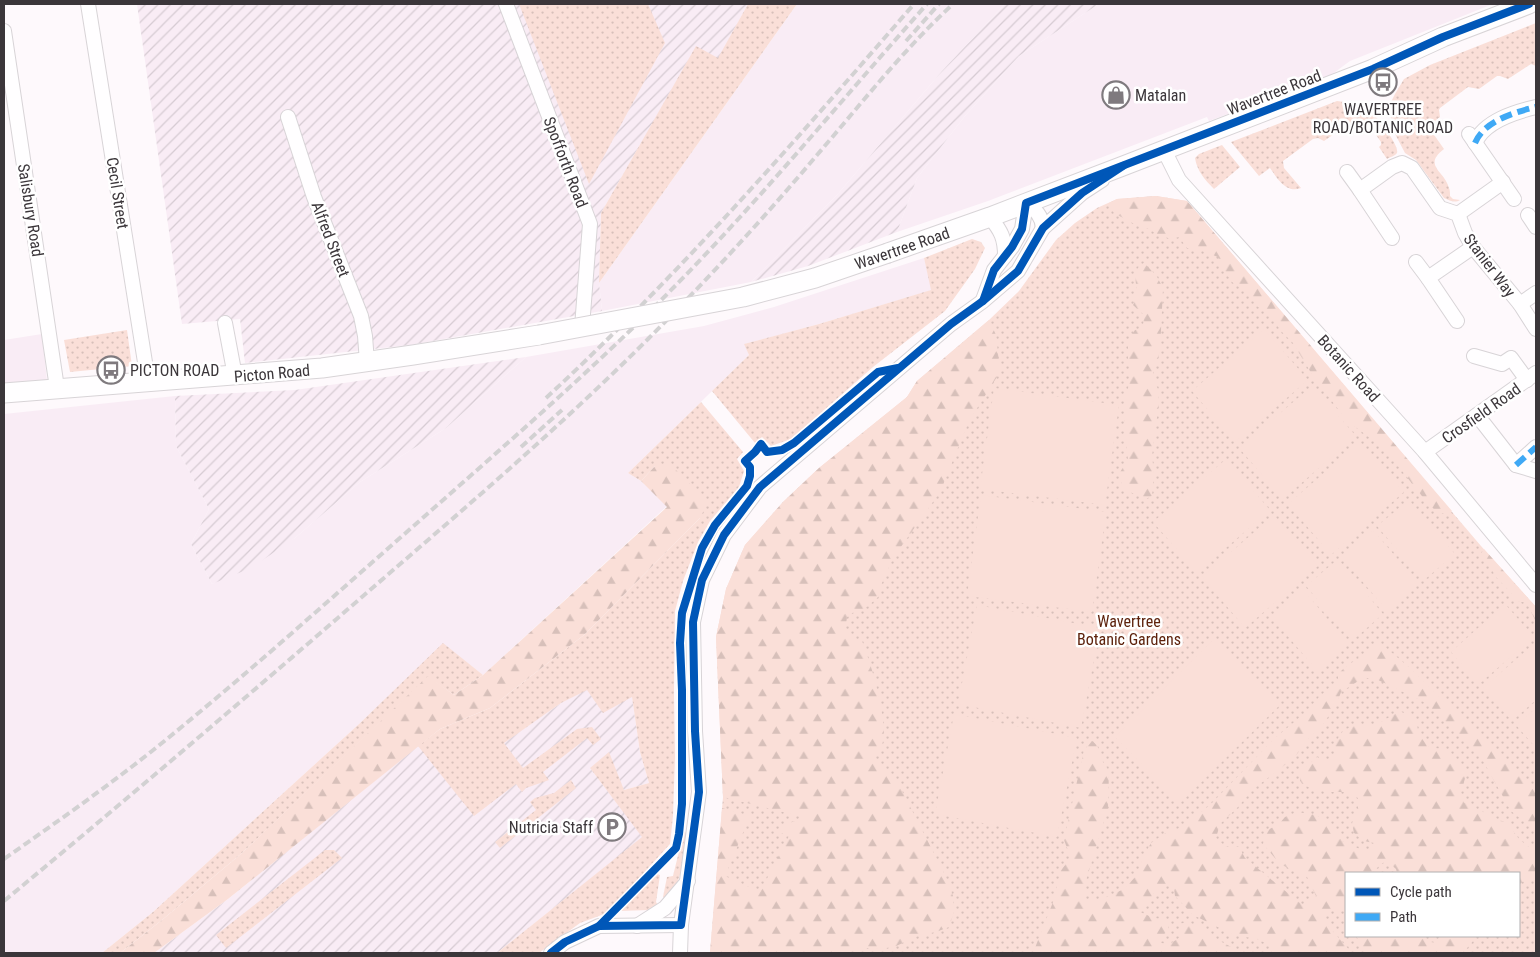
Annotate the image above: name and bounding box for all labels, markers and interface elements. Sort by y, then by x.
street label: Wavertree Road [1224,66,1324,119]
bus stop icon: WAVERTREE ROAD/BOTANIC ROAD [1368,67,1398,97]
shop icon: Matalan [1101,80,1131,110]
place label: Matalan [1135,86,1186,105]
place label: WAVERTREE ROAD/BOTANIC ROAD [1313,100,1453,137]
street label: Spofforth Road [539,114,592,210]
street label: Cecil Street [102,156,133,231]
street label: Salisbury Road [14,162,47,258]
street label: Alfred Street [307,199,354,280]
street label: Wavertree Road [852,223,952,274]
street label: Stanier Way [1460,230,1520,301]
street label: Botanic Road [1314,331,1384,406]
bus stop icon: PICTON ROAD [96,355,126,385]
place label: PICTON ROAD [130,361,219,380]
street label: Picton Road [233,361,311,386]
street label: Crosfield Road [1438,379,1524,448]
park label: Wavertree Botanic Gardens [1077,612,1181,649]
parking icon: Nutricia Staff [597,812,627,842]
place label: Nutricia Staff [509,818,593,837]
legend [1345,872,1520,937]
text: Cycle path [1390,883,1452,901]
text: Path [1390,908,1417,926]

